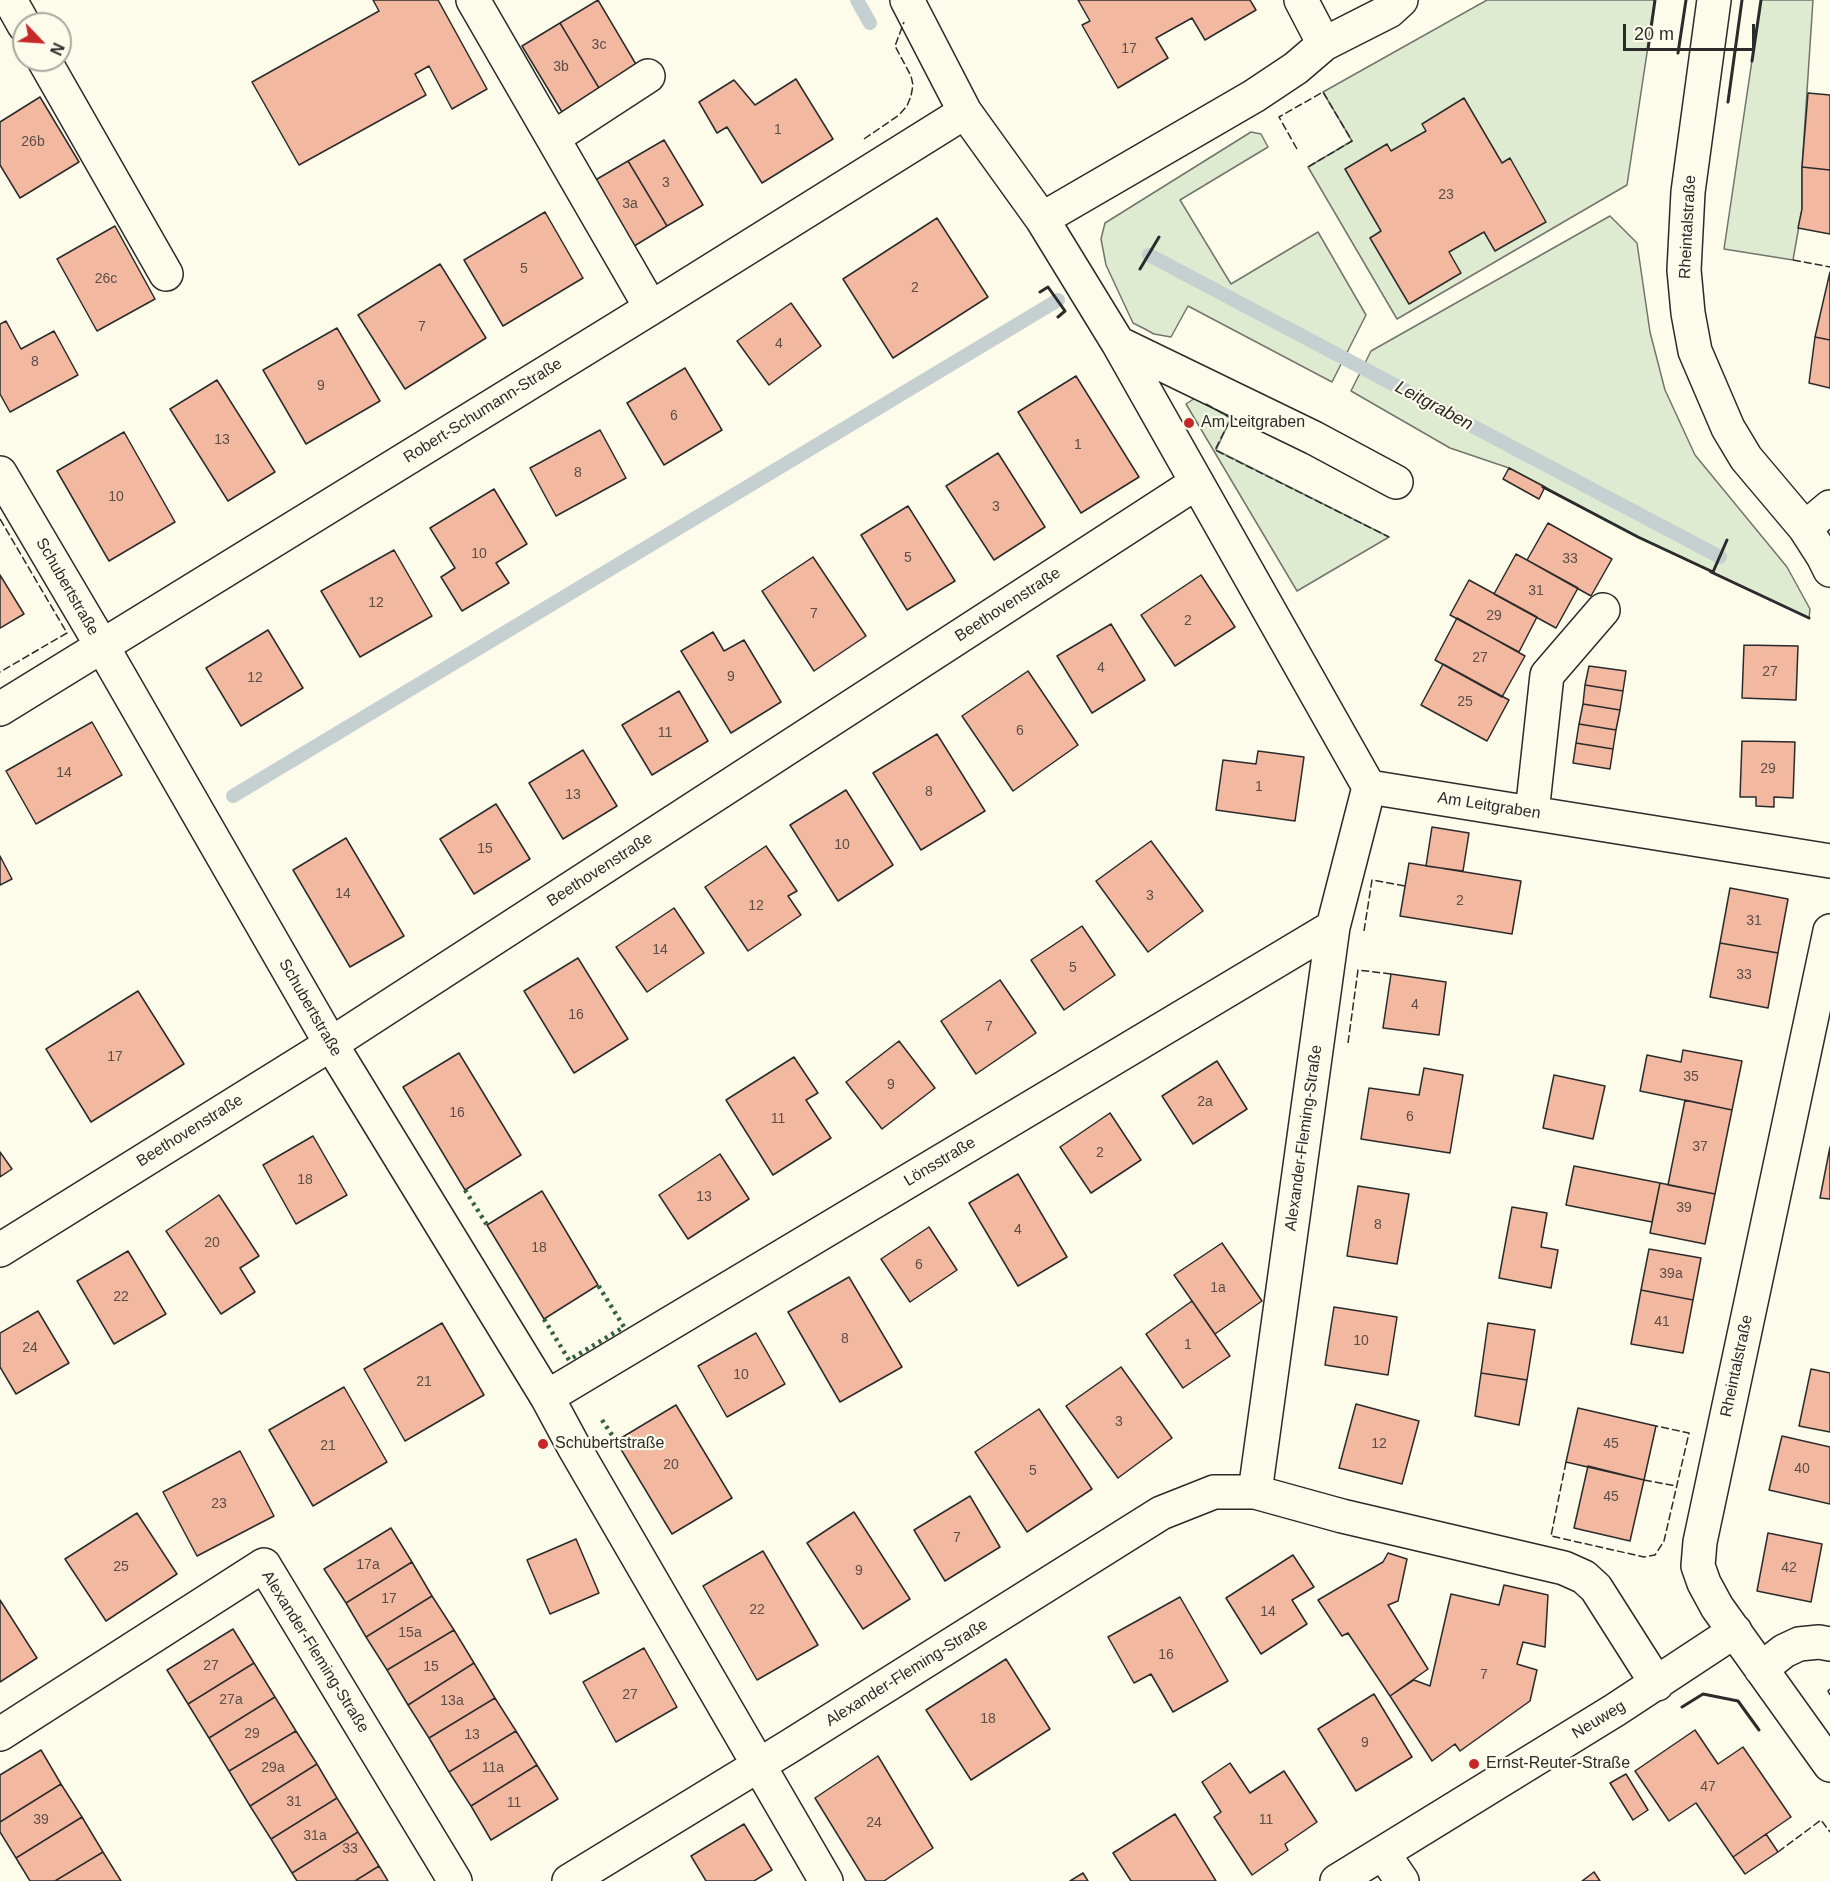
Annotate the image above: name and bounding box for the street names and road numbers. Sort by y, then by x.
street label: Rheintalstraße [1676,175,1700,279]
street label: Robert-Schumann-Straße [400,354,566,468]
street label: Schubertstraße [31,535,103,639]
street label: Beethovenstraße [952,564,1064,646]
street label: Am Leitgraben [1436,788,1542,824]
street label: Beethovenstraße [544,829,656,911]
street label: Schubertstraße [274,956,346,1060]
street label: Alexander-Fleming-Straße [1281,1044,1327,1232]
street label: Beethovenstraße [133,1091,247,1171]
street label: Lönsstraße [901,1133,979,1191]
street label: Rheintalstraße [1717,1313,1757,1419]
street label: Alexander-Fleming-Straße [257,1567,373,1737]
street label: Alexander-Fleming-Straße [822,1615,992,1731]
street label: Neuweg [1569,1697,1629,1743]

